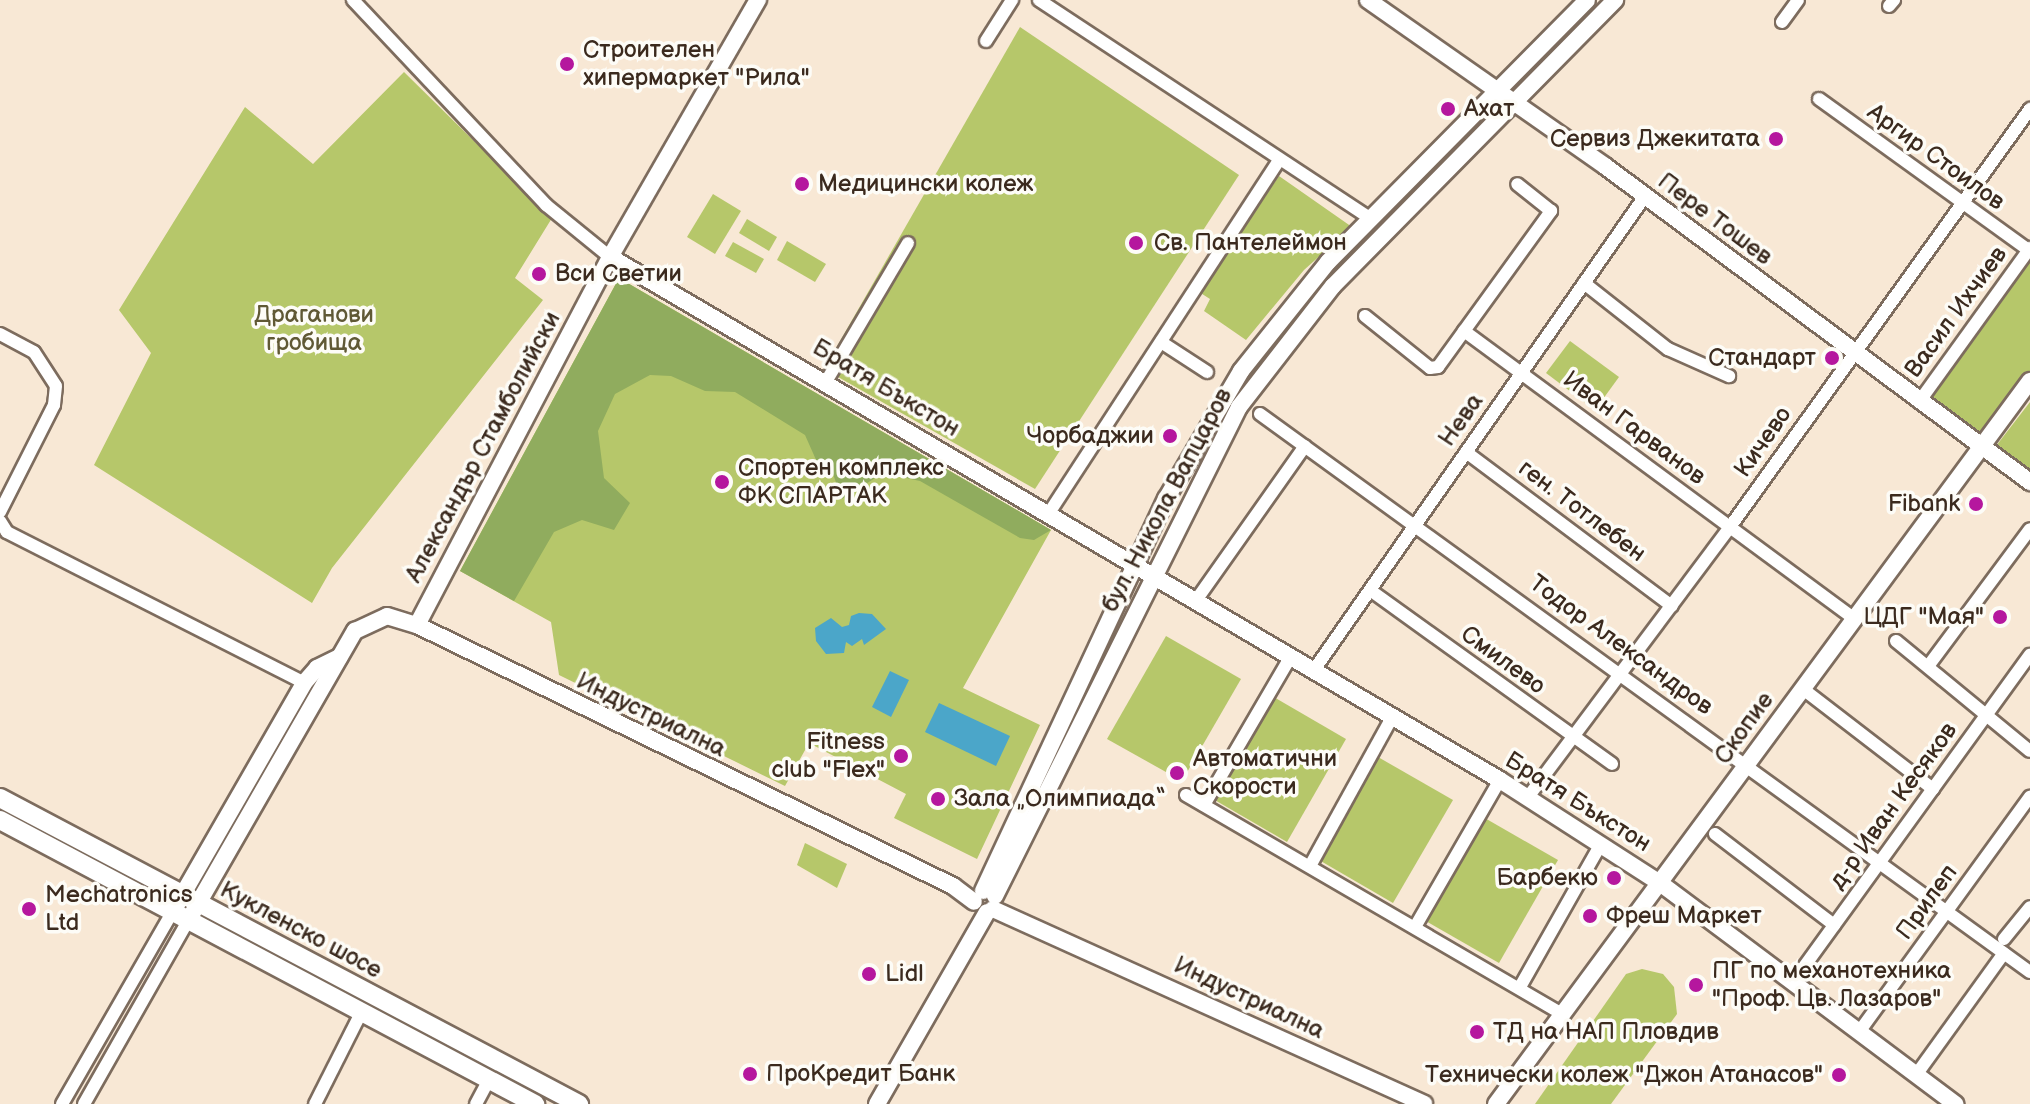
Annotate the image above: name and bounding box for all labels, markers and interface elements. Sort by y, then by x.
place label: Строителен хипермаркет "Рила" [583,36,810,92]
marker: Строителен хипермаркет "Рила" [558,55,576,73]
place label: Ахат [1464,95,1514,123]
street label: Аргир Стоилов [1862,98,2010,216]
marker: Ахат [1439,100,1457,118]
place label: Сервиз Джекитата [1550,125,1760,153]
marker: Сервиз Джекитата [1767,130,1785,148]
street label: Пере Тошев [1652,167,1778,271]
place label: Медицински колеж [818,170,1033,198]
marker: Медицински колеж [793,175,811,193]
place label: Св. Пантелеймон [1154,229,1347,257]
marker: Св. Пантелеймон [1125,232,1147,254]
street label: Васил Ихчиев [1899,241,2013,383]
place label: Вси Светии [555,260,682,288]
marker: Вси Светии [530,265,548,283]
park label: Драганови гробища [254,301,374,357]
street label: Александър Стамболийски [399,307,567,587]
street label: Братя Бъкстон [807,333,965,443]
place label: Стандарт [1708,344,1816,372]
marker: Стандарт [1823,349,1841,367]
street label: Иван Гарванов [1557,365,1711,491]
street label: бул. Никола Вапцаров [1096,383,1238,617]
street label: Нева [1433,388,1489,452]
street label: Кичево [1728,401,1798,483]
place label: Чорбаджии [1027,422,1154,450]
marker: Чорбаджии [1161,427,1179,445]
place label: Спортен комплекс ФК СПАРТАК [738,454,944,510]
street label: ген. Тотлебен [1513,454,1651,568]
marker: Спортен комплекс ФК СПАРТАК [713,473,731,491]
place label: Fibank [1888,490,1960,518]
marker: Fibank [1967,495,1985,513]
street label: Тодор Александров [1524,569,1718,721]
place label: ЦДГ "Мая" [1863,603,1984,631]
marker: ЦДГ "Мая" [1991,608,2009,626]
street label: Смилево [1455,620,1551,700]
street label: Индустриална [572,666,730,764]
street label: Скопие [1708,686,1780,770]
street label: д-р Иван Кесяков [1823,717,1963,895]
place label: Fitness club "Flex" [771,728,885,784]
place label: Автоматични Скорости [1193,745,1337,801]
street label: Братя Бъкстон [1500,746,1656,858]
marker: Fitness club "Flex" [892,747,910,765]
marker: Автоматични Скорости [1168,764,1186,782]
place label: Зала „Олимпиада“ [954,785,1166,813]
marker: Зала „Олимпиада“ [929,790,947,808]
street label: Прилеп [1890,859,1964,945]
place label: Барбекю [1496,864,1598,892]
marker: Барбекю [1605,869,1623,887]
street label: Кукленско шосе [215,875,387,985]
place label: Mechatronics Ltd [45,881,193,937]
marker: Mechatronics Ltd [20,900,38,918]
place label: Фреш Маркет [1606,902,1762,930]
marker: Фреш Маркет [1581,907,1599,925]
street label: Индустриална [1169,951,1329,1045]
place label: ПГ по механотехника "Проф. Цв. Лазаров" [1712,957,1951,1013]
place label: Lidl [885,960,924,988]
marker: Lidl [860,965,878,983]
marker: ПГ по механотехника "Проф. Цв. Лазаров" [1687,976,1705,994]
place label: ТД на НАП Пловдив [1493,1018,1719,1046]
marker: ТД на НАП Пловдив [1468,1023,1486,1041]
place label: ПроКредит Банк [766,1060,955,1088]
place label: Технически колеж "Джон Атанасов" [1425,1061,1823,1089]
marker: ПроКредит Банк [741,1065,759,1083]
marker: Технически колеж "Джон Атанасов" [1830,1066,1848,1084]

